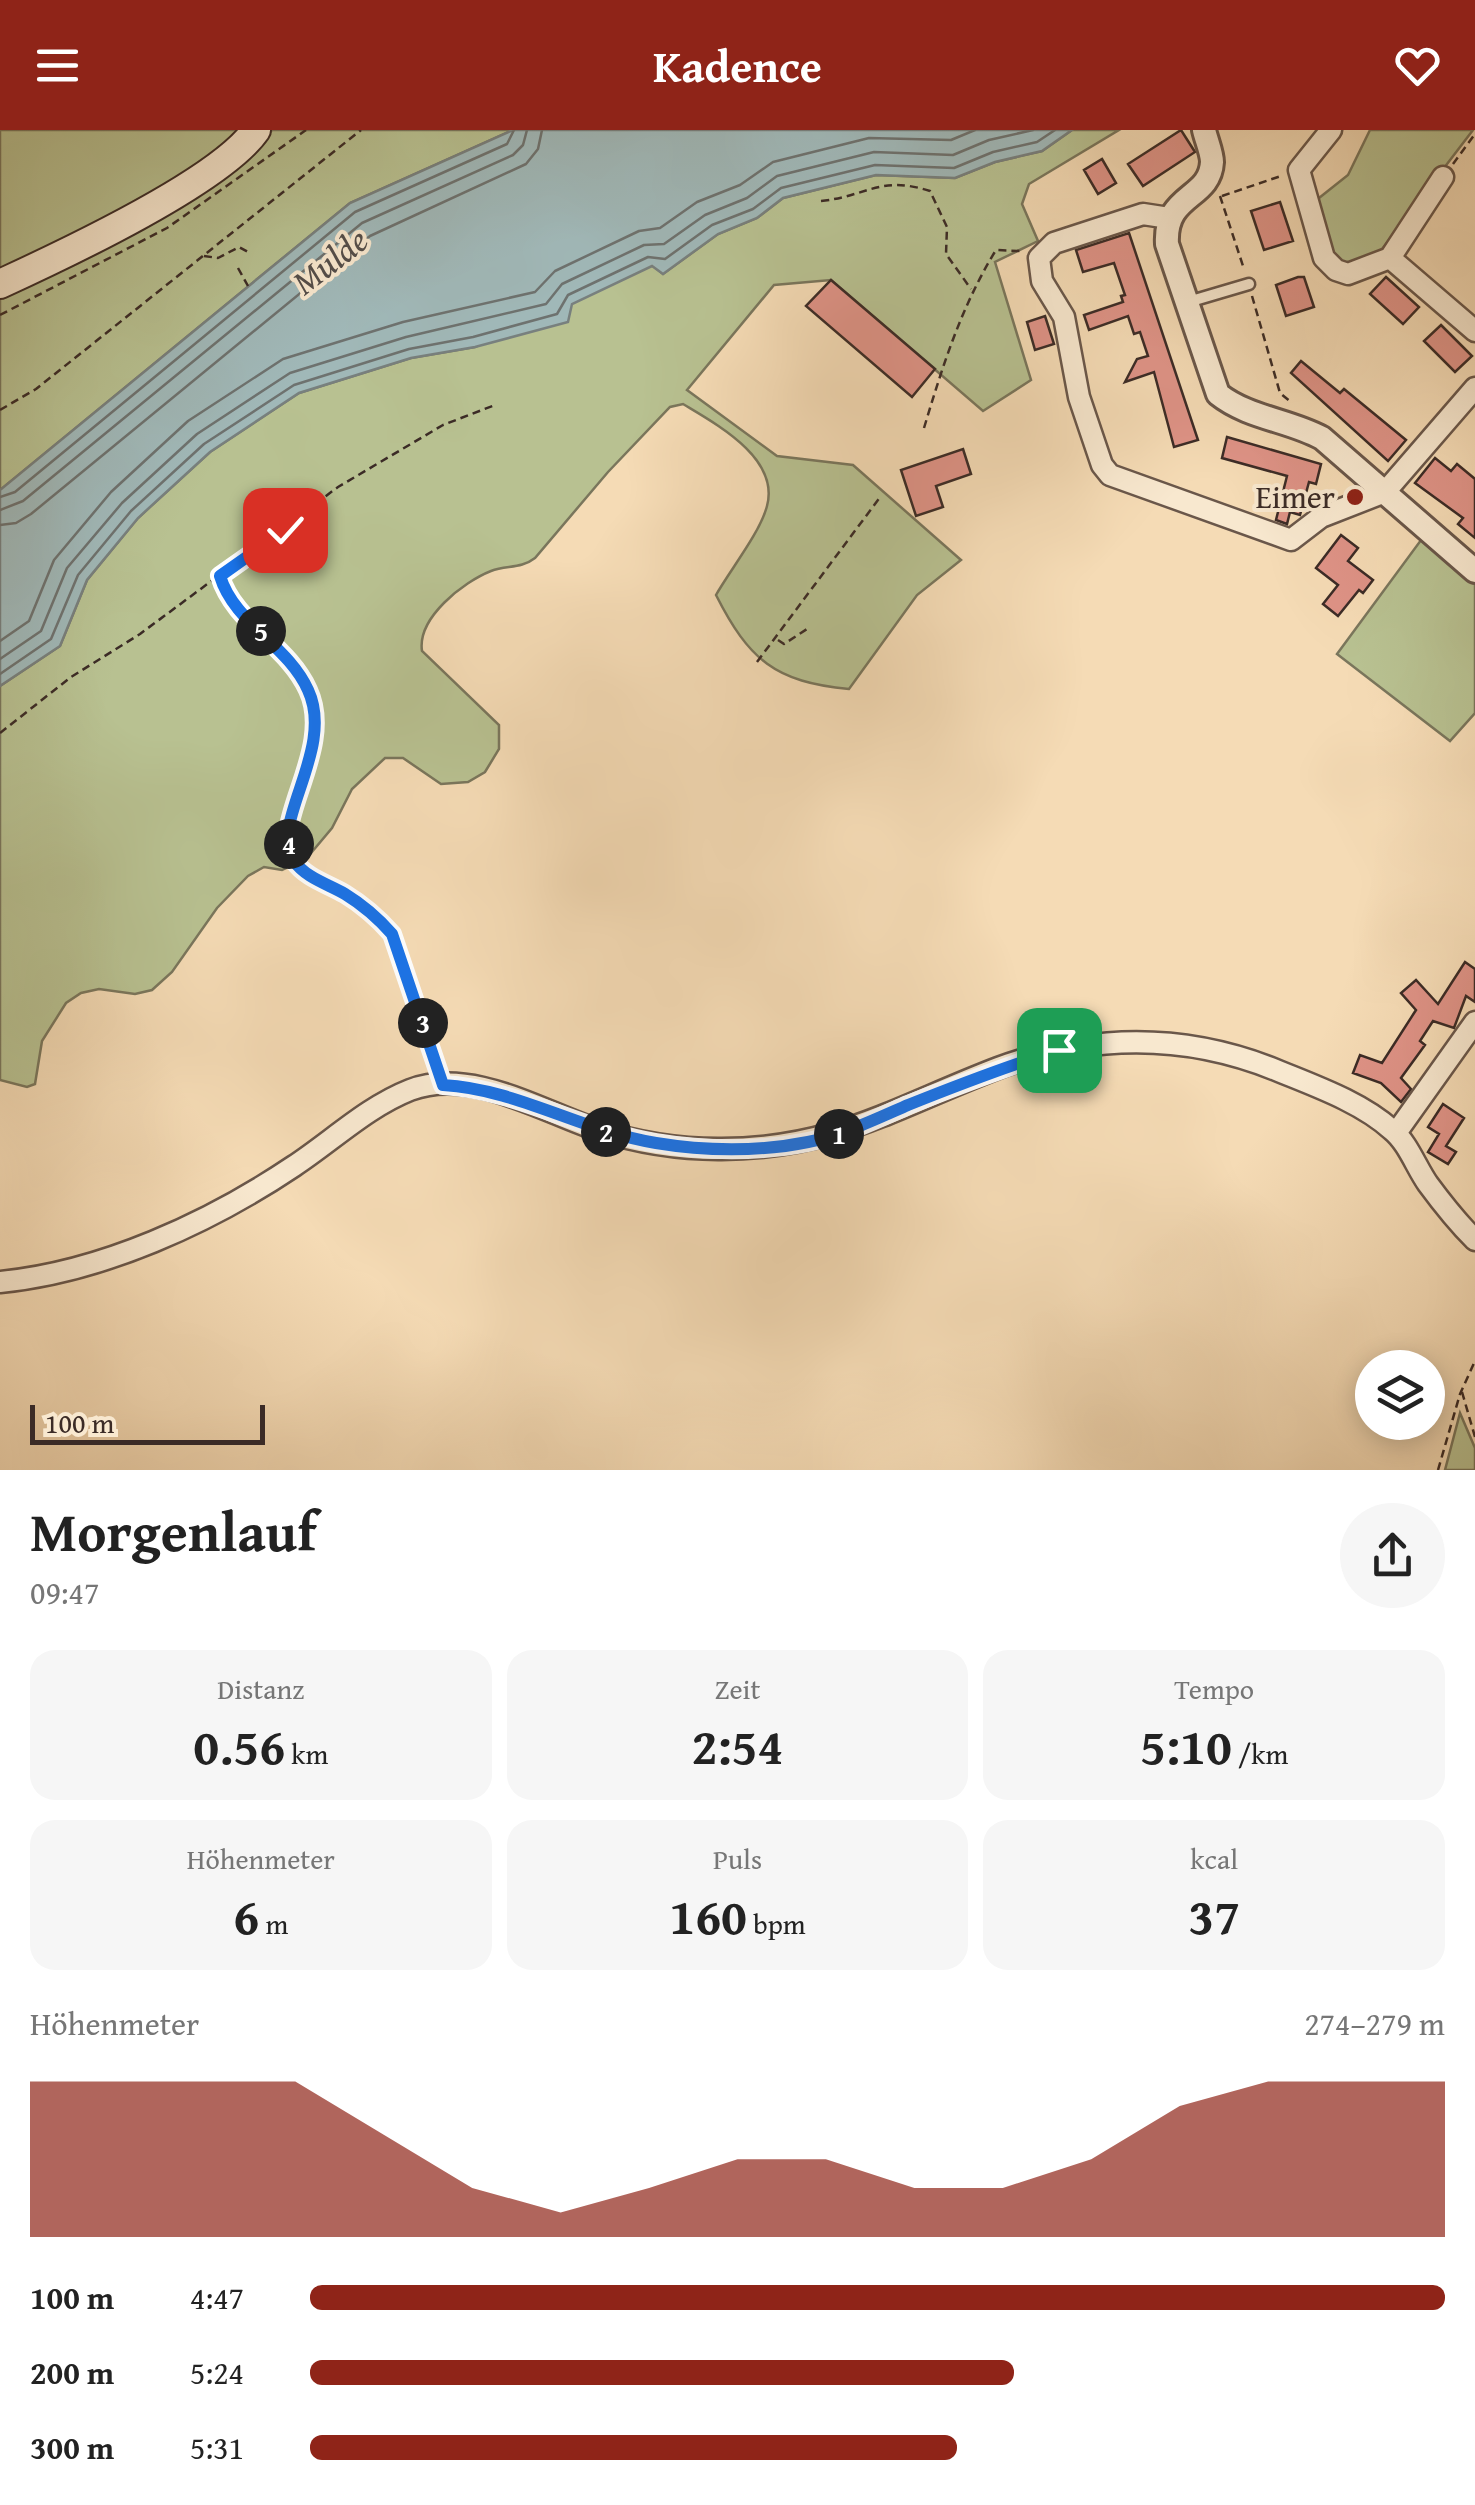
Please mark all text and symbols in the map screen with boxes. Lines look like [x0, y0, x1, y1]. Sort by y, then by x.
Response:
text: Kadence [653, 33, 822, 98]
icon: menu [30, 38, 85, 93]
icon: heart [1390, 38, 1445, 93]
water label: Mulde [281, 215, 378, 307]
place label: Eimer [1255, 473, 1335, 520]
marker: Eimer [1344, 486, 1366, 508]
pin [243, 488, 328, 573]
icon: check [258, 503, 313, 558]
pin: 5 [236, 606, 286, 656]
text: 5 [254, 610, 268, 651]
pin: 4 [264, 819, 314, 869]
text: 4 [282, 823, 296, 864]
pin: 3 [398, 998, 448, 1048]
text: 3 [416, 1002, 430, 1043]
pin [1017, 1008, 1102, 1093]
icon: arrive [1032, 1023, 1087, 1078]
pin: 2 [581, 1107, 631, 1157]
pin: 1 [814, 1109, 864, 1159]
text: 2 [599, 1111, 613, 1152]
text: 1 [832, 1113, 846, 1154]
map controls [1355, 1350, 1445, 1440]
button: layers [1355, 1350, 1445, 1440]
scale bar [30, 1400, 265, 1444]
text: 100 m [45, 1402, 114, 1443]
text: Morgenlauf [30, 1491, 316, 1571]
button: share [1340, 1503, 1445, 1608]
text: 09:47 [30, 1569, 99, 1616]
text: Distanz [217, 1668, 304, 1709]
text: Zeit [715, 1668, 760, 1709]
text: Tempo [1174, 1668, 1254, 1709]
text: 0.56 [193, 1709, 285, 1782]
text: 2:54 [692, 1709, 783, 1782]
text: 5:10 [1140, 1709, 1232, 1782]
text: km [285, 1733, 328, 1774]
text: /km [1232, 1733, 1288, 1774]
text: Höhenmeter [187, 1838, 335, 1879]
text: Puls [713, 1838, 762, 1879]
text: kcal [1190, 1838, 1238, 1879]
text: 6 [233, 1879, 259, 1952]
text: 160 [669, 1879, 747, 1952]
text: 37 [1188, 1879, 1240, 1952]
text: m [259, 1903, 288, 1944]
text: bpm [747, 1903, 806, 1944]
text: Höhenmeter [30, 2000, 199, 2047]
text: 274–279 m [1304, 2000, 1445, 2047]
text: 100 m [30, 2274, 114, 2321]
text: 4:47 [190, 2274, 244, 2321]
text: 200 m [30, 2349, 114, 2396]
text: 5:24 [190, 2349, 244, 2396]
text: 300 m [30, 2424, 114, 2471]
text: 5:31 [190, 2424, 244, 2471]

